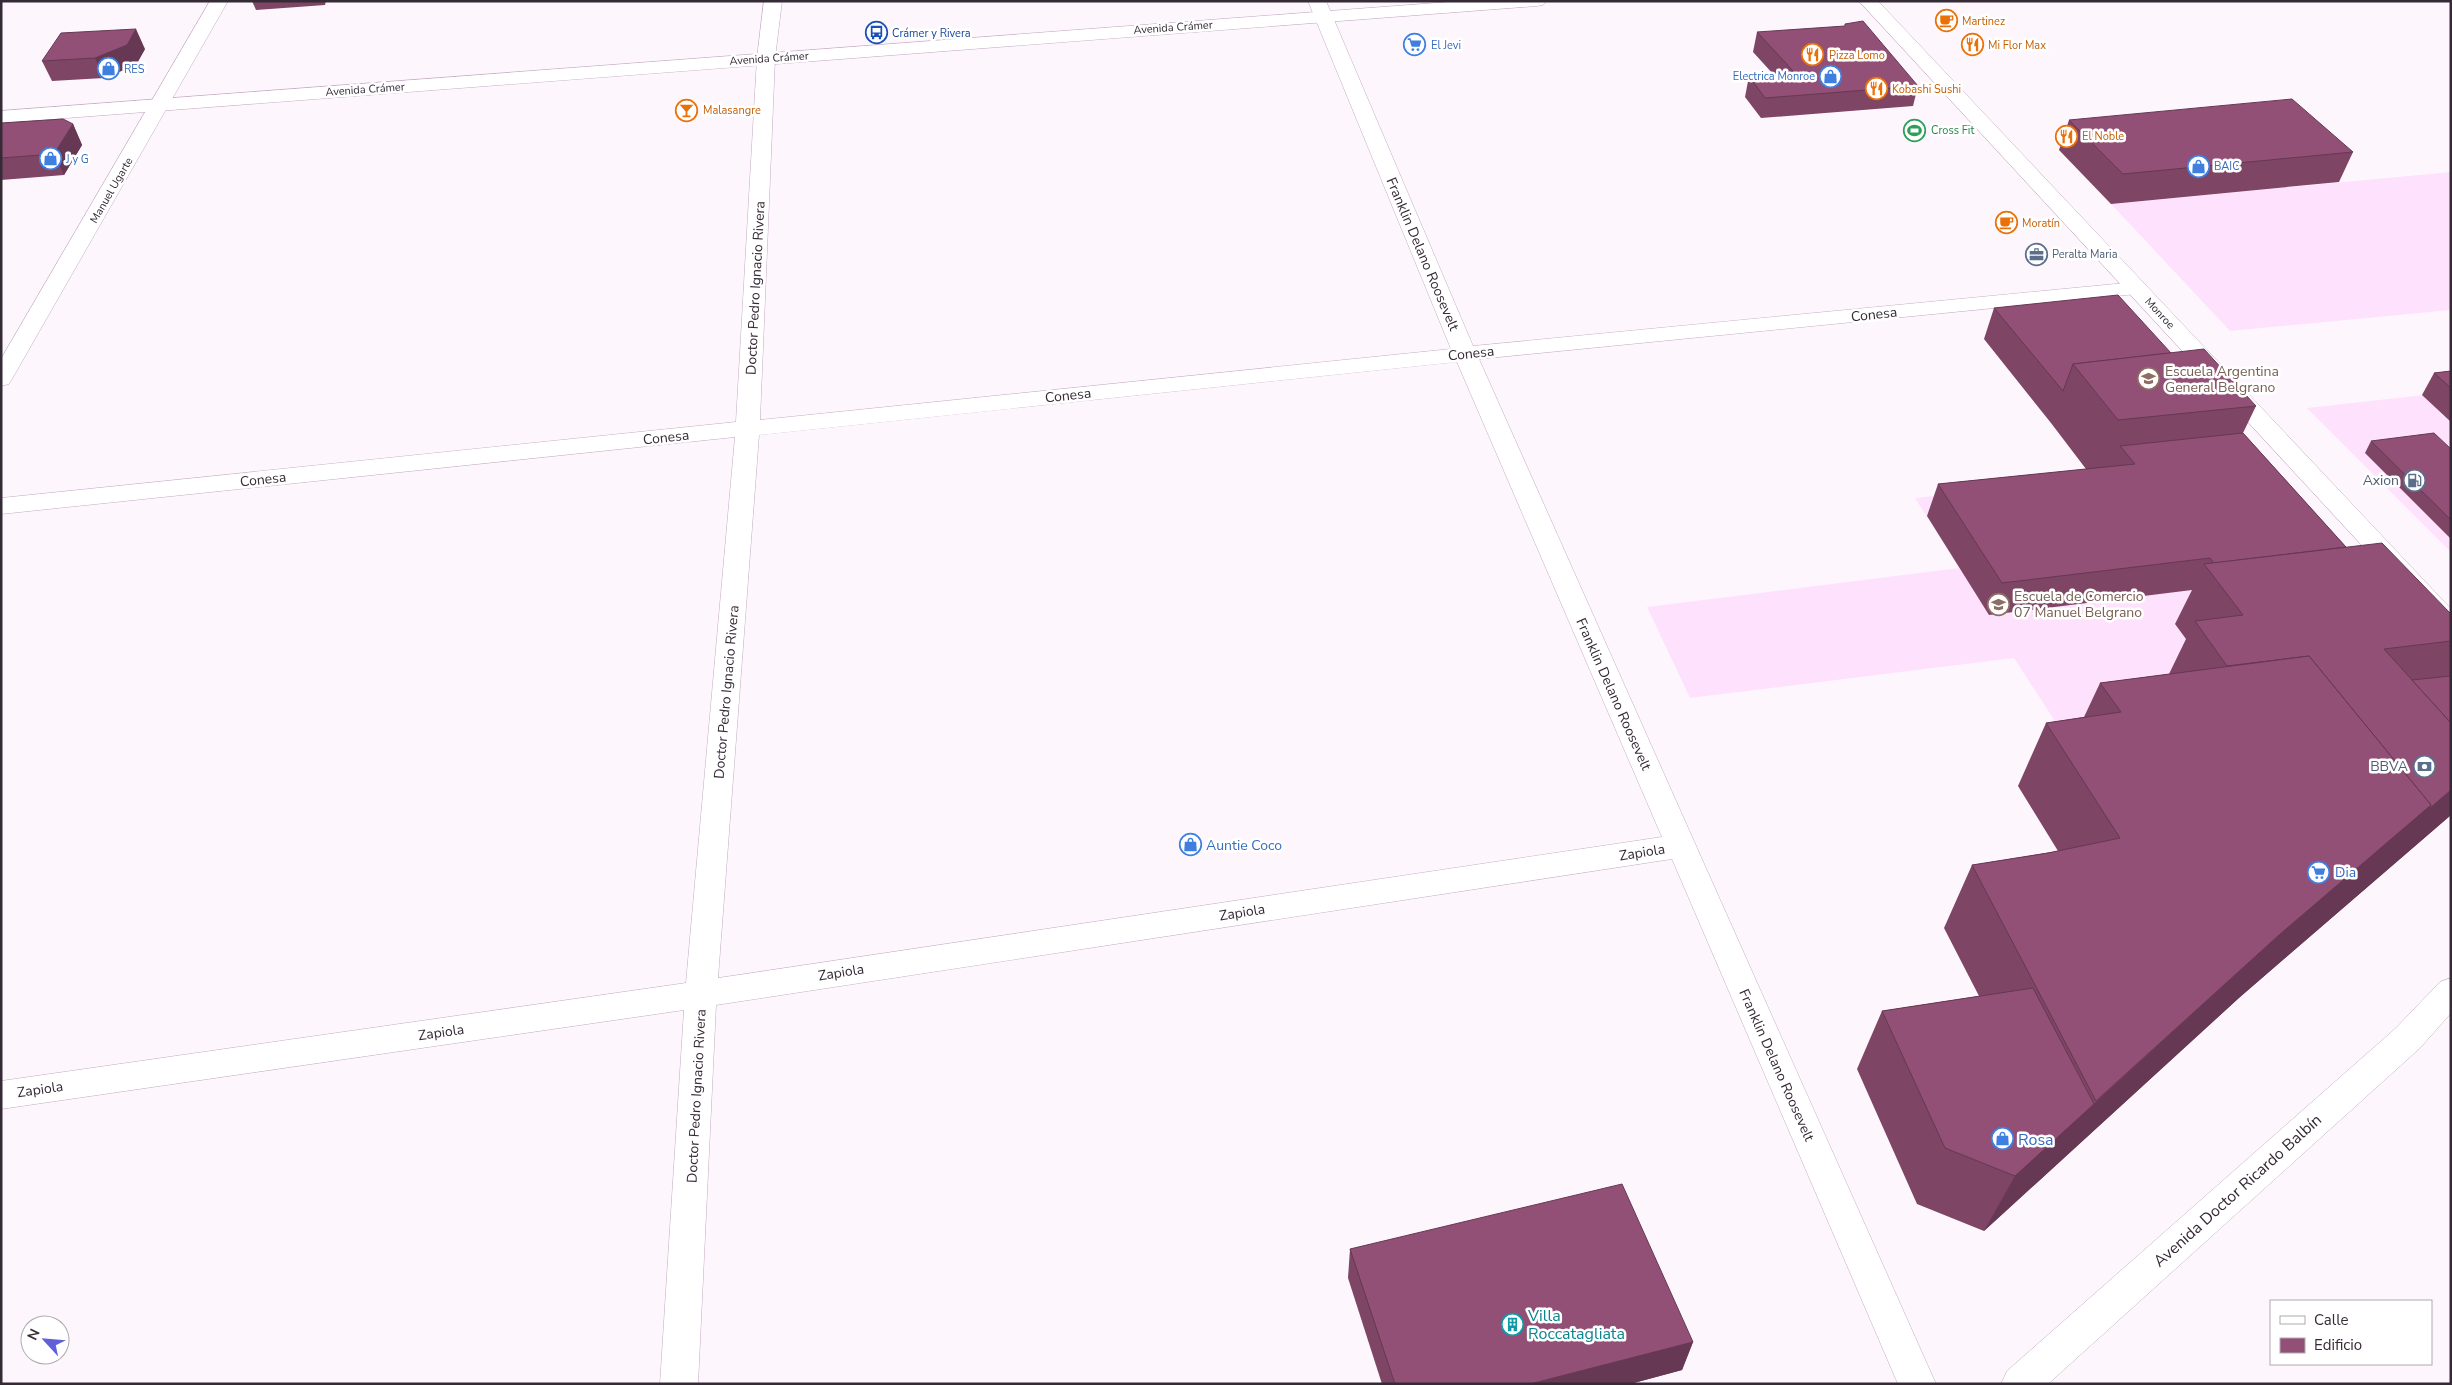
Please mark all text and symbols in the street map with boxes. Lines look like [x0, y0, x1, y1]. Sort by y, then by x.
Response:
cafe icon: Martinez [1934, 9, 1958, 33]
place label: Martinez [1962, 14, 2005, 29]
street label: Avenida Crámer [1133, 17, 1213, 38]
bus stop icon: Crámer y Rivera [864, 21, 888, 45]
place label: Crámer y Rivera [892, 26, 971, 41]
supermarket icon: El Jevi [1403, 33, 1427, 57]
restaurant icon: Mi Flor Max [1960, 33, 1984, 57]
place label: El Jevi [1431, 38, 1461, 53]
place label: Mi Flor Max [1988, 38, 2046, 53]
restaurant icon: Pizza Lomo [1801, 43, 1825, 67]
street label: Avenida Crámer [729, 48, 809, 69]
place label: Pizza Lomo [1829, 48, 1885, 63]
shop icon: RES [96, 57, 120, 81]
place label: RES [124, 62, 145, 77]
shop icon: Electrica Monroe [1819, 64, 1843, 88]
place label: Electrica Monroe [1733, 69, 1815, 84]
restaurant icon: Kobashi Sushi [1864, 77, 1888, 101]
street label: Avenida Crámer [325, 79, 405, 100]
place label: Kobashi Sushi [1892, 82, 1961, 97]
bar icon: Malasangre [675, 98, 699, 122]
place label: Malasangre [703, 103, 761, 118]
sports icon: Cross Fit [1903, 118, 1927, 142]
place label: Cross Fit [1931, 123, 1974, 138]
restaurant icon: El Noble [2054, 124, 2078, 148]
place label: El Noble [2082, 129, 2124, 144]
shop icon: J y G [38, 147, 62, 171]
place label: J y G [65, 152, 89, 167]
street label: Manuel Ugarte [87, 154, 136, 226]
shop icon: BAIC [2186, 154, 2210, 178]
place label: BAIC [2214, 159, 2240, 174]
street label: Franklin Delano Roosevelt [1382, 175, 1464, 334]
street label: Doctor Pedro Ignacio Rivera [741, 201, 770, 375]
cafe icon: Moratín [1994, 211, 2018, 235]
place label: Moratín [2022, 216, 2060, 231]
office icon: Peralta Maria [2024, 242, 2048, 266]
place label: Peralta Maria [2052, 247, 2118, 262]
street label: Monroe [2141, 294, 2178, 332]
street label: Conesa [1850, 303, 1898, 326]
street label: Conesa [1447, 342, 1495, 365]
place label: Escuela Argentina General Belgrano [2165, 362, 2279, 397]
school or university icon: Escuela Argentina General Belgrano [2137, 367, 2161, 391]
street label: Conesa [1044, 384, 1092, 407]
street label: Conesa [642, 426, 690, 449]
street label: Conesa [239, 468, 287, 491]
fuel station icon: Axion [2403, 468, 2427, 492]
place label: Axion [2363, 471, 2399, 490]
place label: Escuela de Comercio 07 Manuel Belgrano [2014, 587, 2144, 622]
school or university icon: Escuela de Comercio 07 Manuel Belgrano [1986, 592, 2010, 616]
street label: Doctor Pedro Ignacio Rivera [709, 604, 744, 780]
street label: Franklin Delano Roosevelt [1571, 615, 1656, 773]
bank icon: BBVA [2412, 754, 2436, 778]
place label: BBVA [2370, 757, 2408, 776]
shop icon: Auntie Coco [1178, 833, 1202, 857]
place label: Auntie Coco [1206, 836, 1282, 855]
street label: Zapiola [1618, 839, 1666, 865]
supermarket icon: Dia [2307, 860, 2331, 884]
place label: Dia [2335, 863, 2356, 882]
street label: Zapiola [1218, 899, 1266, 925]
street label: Zapiola [817, 959, 865, 985]
street label: Franklin Delano Roosevelt [1734, 986, 1819, 1144]
street label: Doctor Pedro Ignacio Rivera [682, 1009, 711, 1183]
street label: Zapiola [417, 1020, 465, 1045]
street label: Zapiola [16, 1077, 64, 1102]
street label: Avenida Doctor Ricardo Balbín [2149, 1109, 2327, 1272]
shop icon: Rosa [1990, 1127, 2014, 1151]
place label: Rosa [2018, 1129, 2054, 1151]
legend [2270, 1300, 2432, 1365]
place label: Villa Roccatagliata [1527, 1305, 1625, 1345]
text: Calle [2314, 1310, 2349, 1330]
building icon: Villa Roccatagliata [1500, 1312, 1524, 1336]
north arrow [20, 1315, 70, 1365]
text: N [23, 1326, 45, 1343]
text: Edificio [2314, 1335, 2362, 1355]

